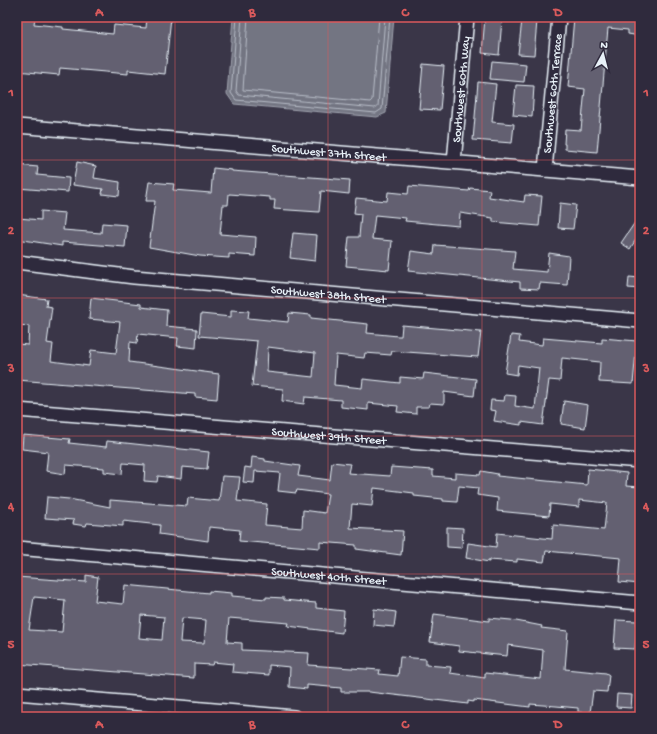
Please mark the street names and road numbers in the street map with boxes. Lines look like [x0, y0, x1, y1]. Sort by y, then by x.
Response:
street label: Southwest 60th Terrace [542, 32, 567, 154]
street label: Southwest 60th Way [451, 36, 474, 143]
street label: Southwest 37th Street [271, 142, 388, 166]
street label: Southwest 38th Street [270, 284, 387, 308]
street label: Southwest 39th Street [271, 426, 388, 449]
street label: Southwest 40th Street [271, 565, 388, 590]

